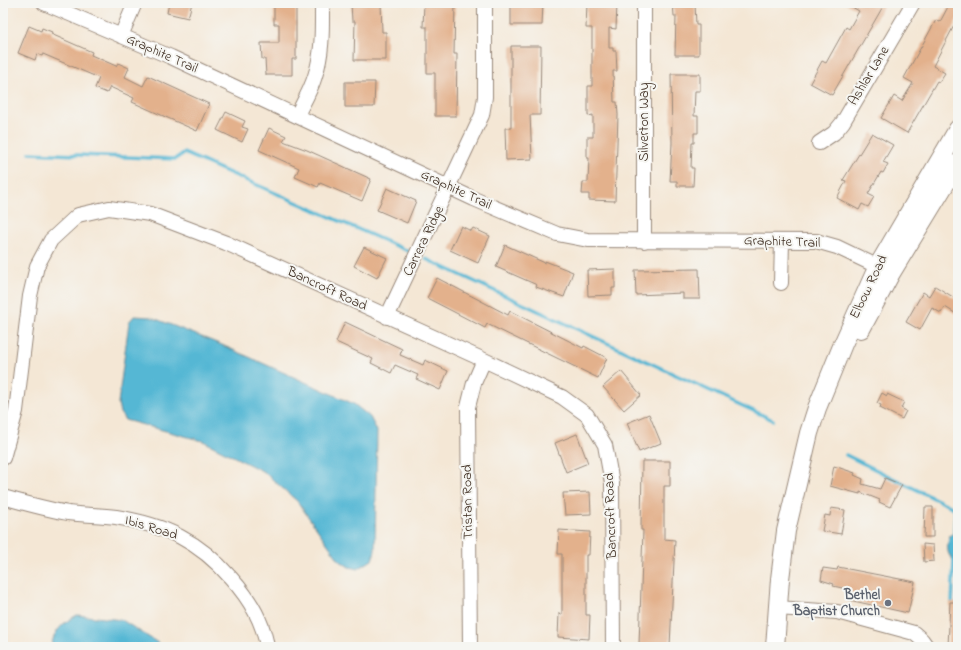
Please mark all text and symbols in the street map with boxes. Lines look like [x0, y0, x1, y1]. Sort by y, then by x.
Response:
street label: Graphite Trail [123, 29, 201, 79]
street label: Ashlar Lane [843, 42, 895, 110]
street label: Silverton Way [634, 82, 656, 161]
street label: Graphite Trail [417, 164, 495, 216]
street label: Carrera Ridge [398, 201, 451, 280]
street label: Graphite Trail [743, 230, 821, 254]
street label: Elbow Road [845, 251, 894, 322]
street label: Bancroft Road [283, 261, 371, 317]
street label: Tristan Road [457, 464, 479, 540]
street label: Bancroft Road [599, 472, 623, 560]
street label: Ibis Road [122, 510, 180, 546]
place label: Bethel Baptist Church [792, 585, 881, 622]
marker: Bethel Baptist Church [883, 598, 893, 608]

